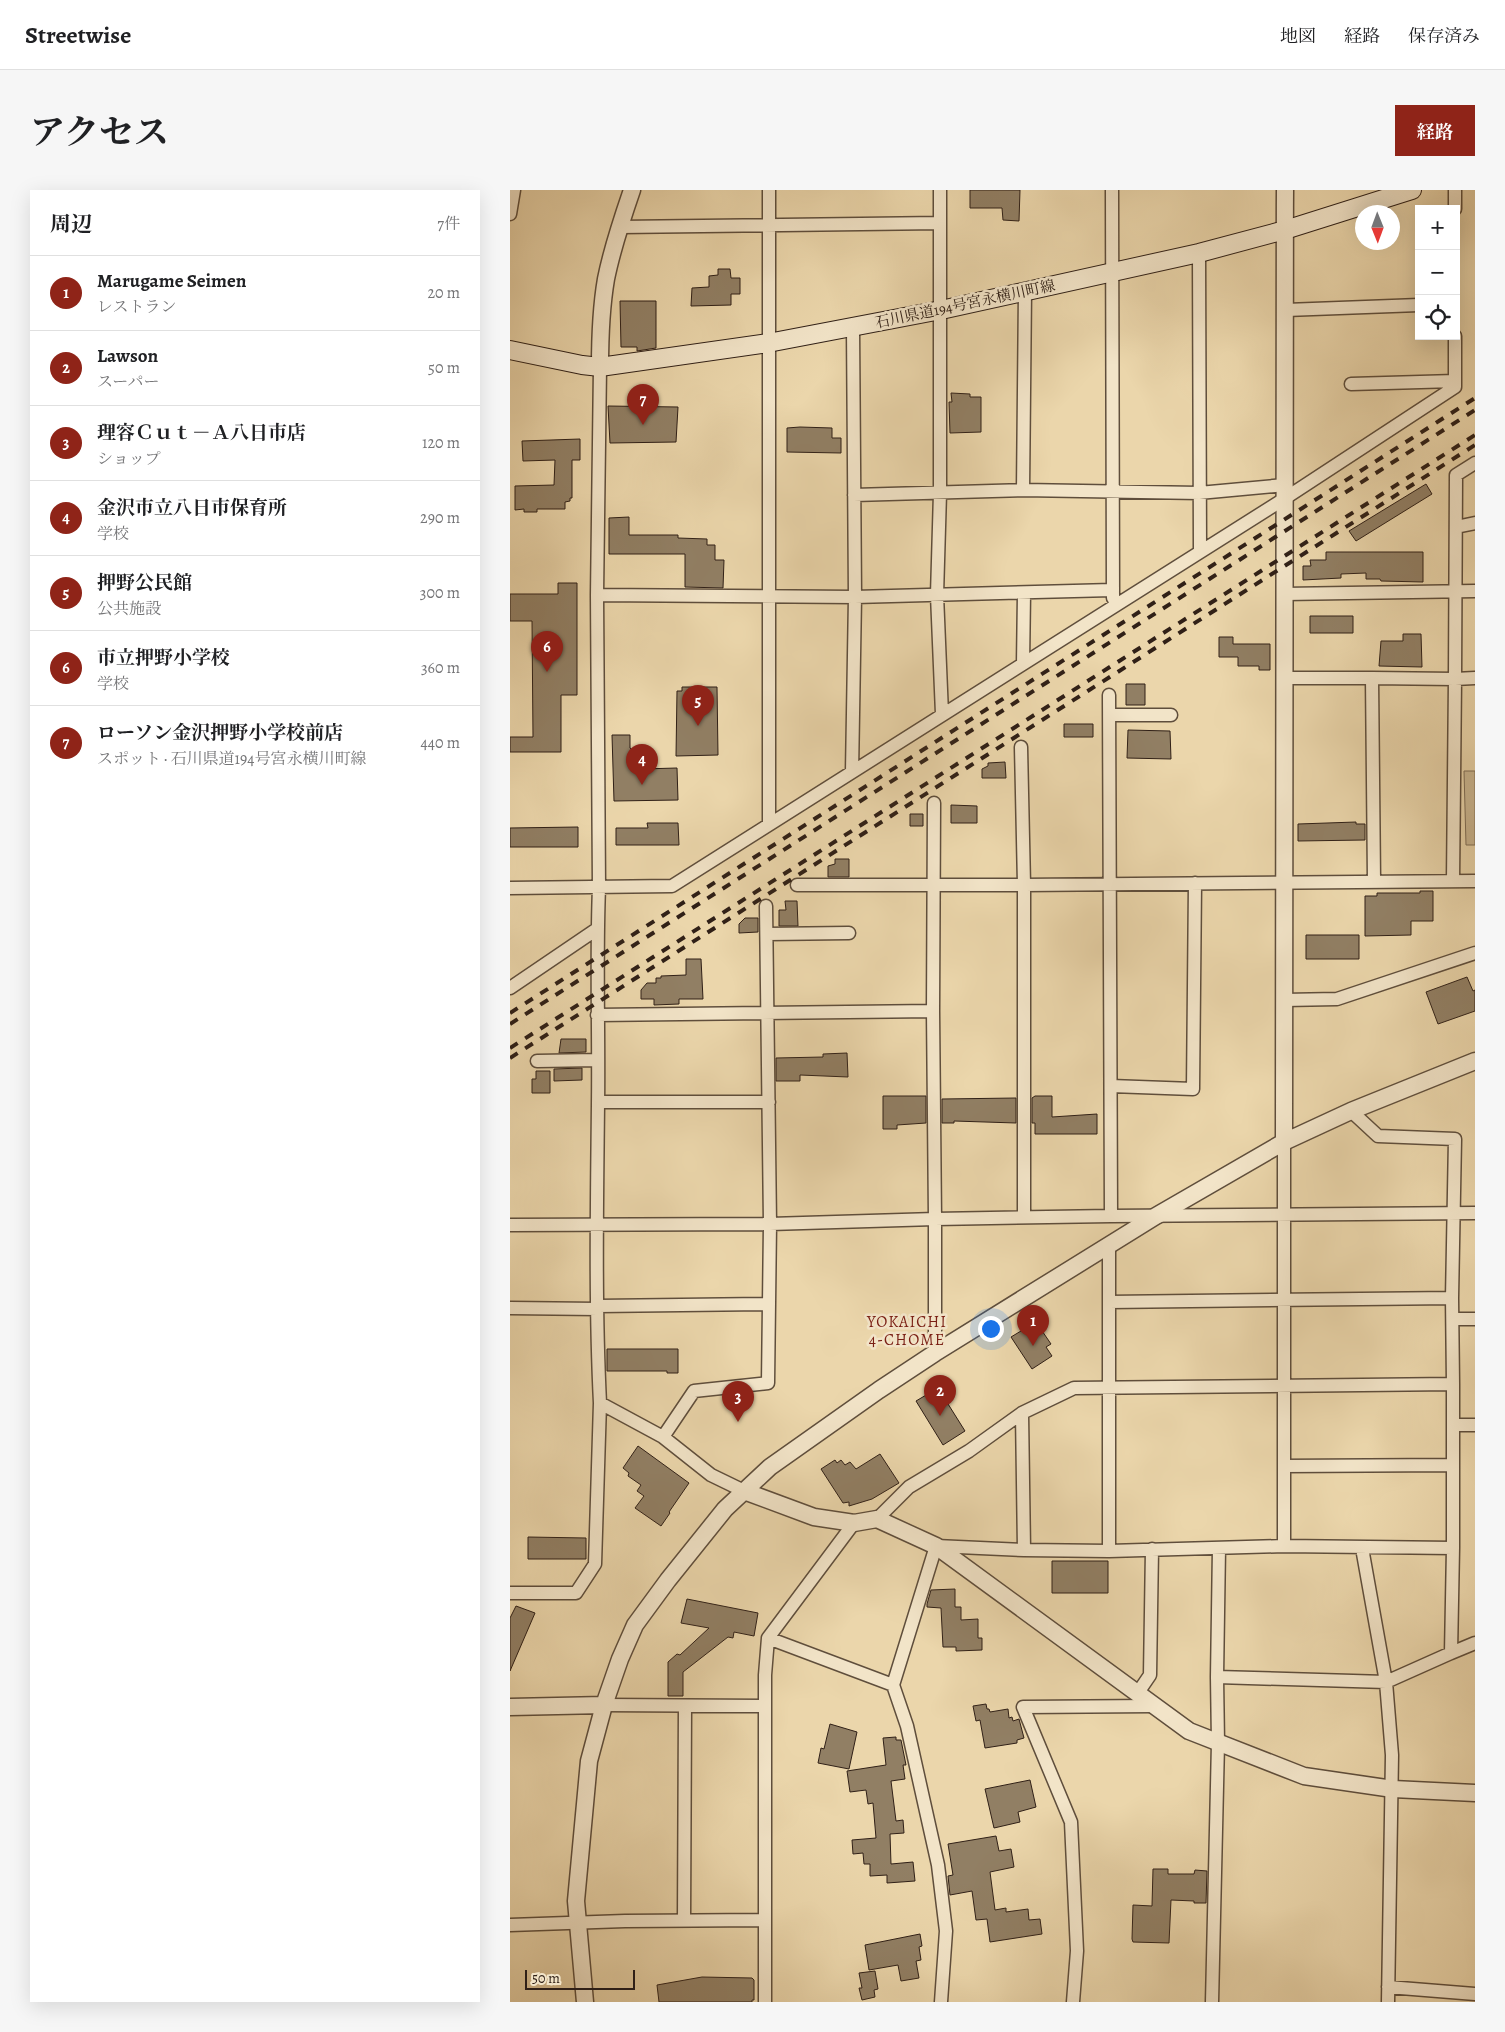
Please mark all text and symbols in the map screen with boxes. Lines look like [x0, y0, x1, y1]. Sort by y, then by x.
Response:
text: Streetwise [25, 19, 131, 51]
text: 地図 [1280, 24, 1316, 48]
text: 経路 [1344, 24, 1380, 48]
text: 保存済み [1408, 24, 1480, 48]
button: 経路 [1395, 105, 1475, 156]
text: アクセス [30, 108, 169, 156]
north arrow [1355, 205, 1400, 250]
map controls [1415, 205, 1460, 340]
button: + [1415, 205, 1460, 250]
text: 周辺 [50, 210, 92, 238]
text: 7件 [437, 213, 460, 235]
button: − [1415, 250, 1460, 295]
text: Marugame Seimen [97, 268, 246, 294]
street label: 石川県道194号宮永横川町線 [873, 275, 1057, 333]
text: 1 [63, 282, 69, 304]
text: 20 m [427, 282, 460, 304]
button: locate [1415, 295, 1460, 340]
text: レストラン [97, 296, 177, 318]
text: Lawson [97, 343, 158, 369]
text: 2 [62, 357, 70, 379]
text: 50 m [428, 357, 460, 379]
text: スーパー [97, 371, 159, 393]
pin: 7 [627, 384, 659, 425]
text: 理容Ｃｕｔ－Ａ八日市店 [97, 420, 306, 446]
text: 3 [63, 432, 69, 454]
text: 120 m [422, 432, 460, 454]
text: ショップ [97, 448, 161, 470]
text: 金沢市立八日市保育所 [97, 495, 287, 521]
text: 4 [62, 507, 70, 529]
text: 290 m [420, 507, 460, 529]
text: 学校 [97, 523, 129, 545]
text: 押野公民館 [97, 570, 192, 596]
text: 5 [63, 582, 69, 604]
text: 300 m [420, 582, 460, 604]
text: 公共施設 [97, 598, 161, 620]
pin: 6 [531, 631, 563, 672]
text: 市立押野小学校 [97, 645, 230, 671]
text: 6 [62, 657, 70, 679]
text: 360 m [421, 657, 460, 679]
text: 学校 [97, 673, 129, 695]
pin: 5 [682, 685, 714, 726]
text: ローソン金沢押野小学校前店 [97, 720, 343, 746]
text: 7 [63, 732, 69, 754]
text: 440 m [420, 732, 460, 754]
pin: 4 [626, 744, 658, 785]
text: スポット · 石川県道194号宮永横川町線 [97, 748, 367, 770]
pin: 1 [1017, 1305, 1049, 1346]
district label: YOKAICHI 4-CHOME [866, 1311, 947, 1351]
your location [978, 1316, 1004, 1342]
pin: 2 [924, 1375, 956, 1416]
pin: 3 [722, 1381, 754, 1422]
scale bar [525, 1967, 635, 1990]
text: 50 m [532, 1969, 560, 1988]

